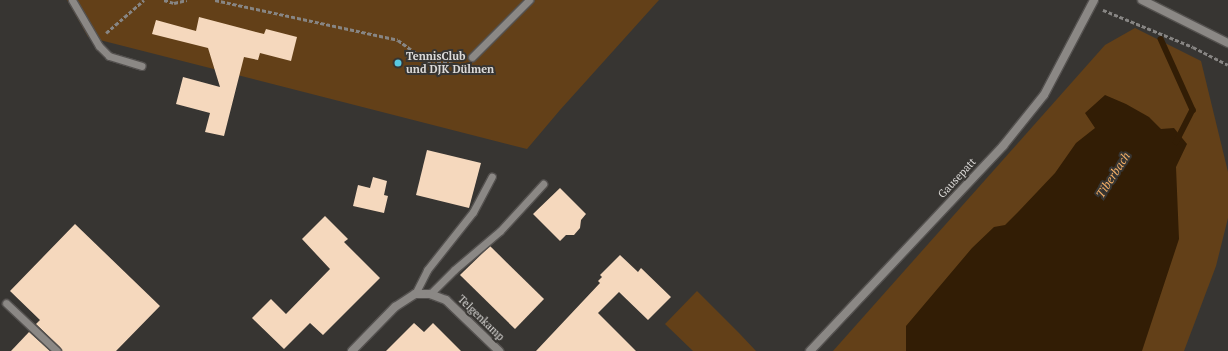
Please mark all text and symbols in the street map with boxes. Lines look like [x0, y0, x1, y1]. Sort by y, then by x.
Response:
place label: TennisClub und DJK Dülmen [406, 50, 494, 76]
marker: TennisClub und DJK Dülmen [393, 58, 403, 68]
water label: Tiberbach [1093, 149, 1133, 201]
street label: Gausepatt [935, 155, 979, 201]
street label: Telgenkamp [455, 292, 507, 344]

